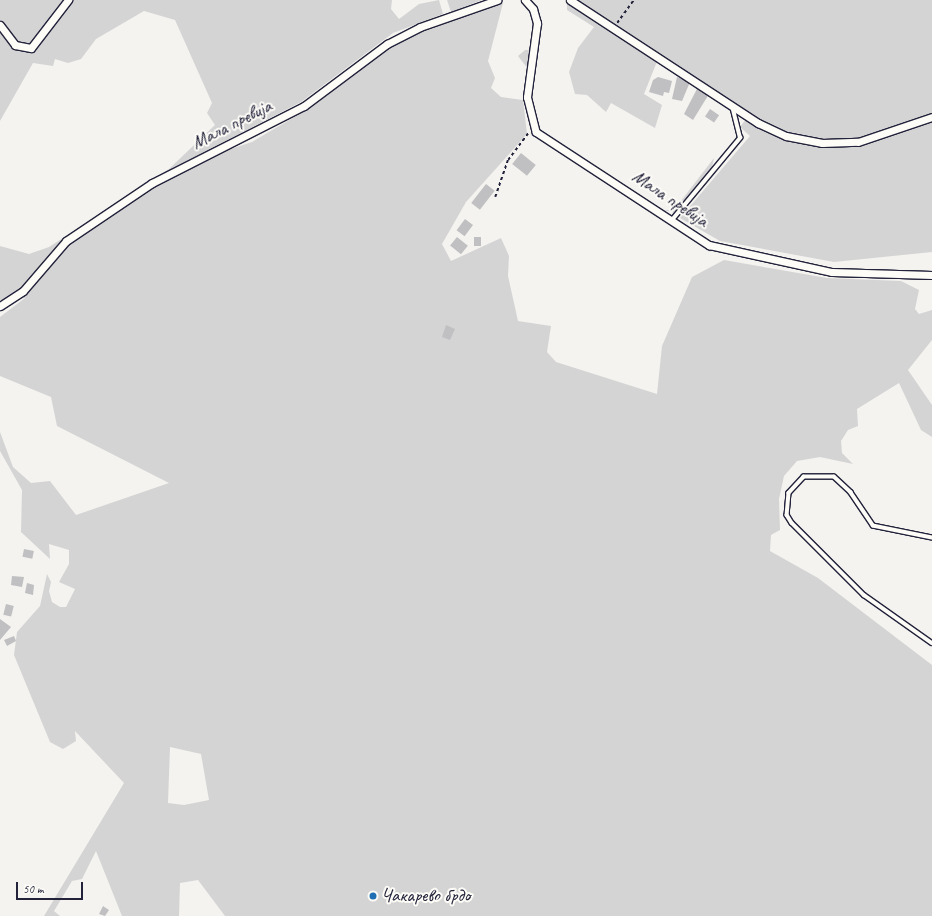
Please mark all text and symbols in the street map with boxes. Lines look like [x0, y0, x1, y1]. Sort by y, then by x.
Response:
street label: Мала превија [187, 95, 277, 155]
street label: Мала превија [627, 165, 713, 233]
scale bar [18, 874, 85, 900]
text: 50 m [23, 881, 43, 897]
place label: Чакарево брдо [381, 885, 470, 907]
marker: Чакарево брдо [368, 891, 378, 901]

